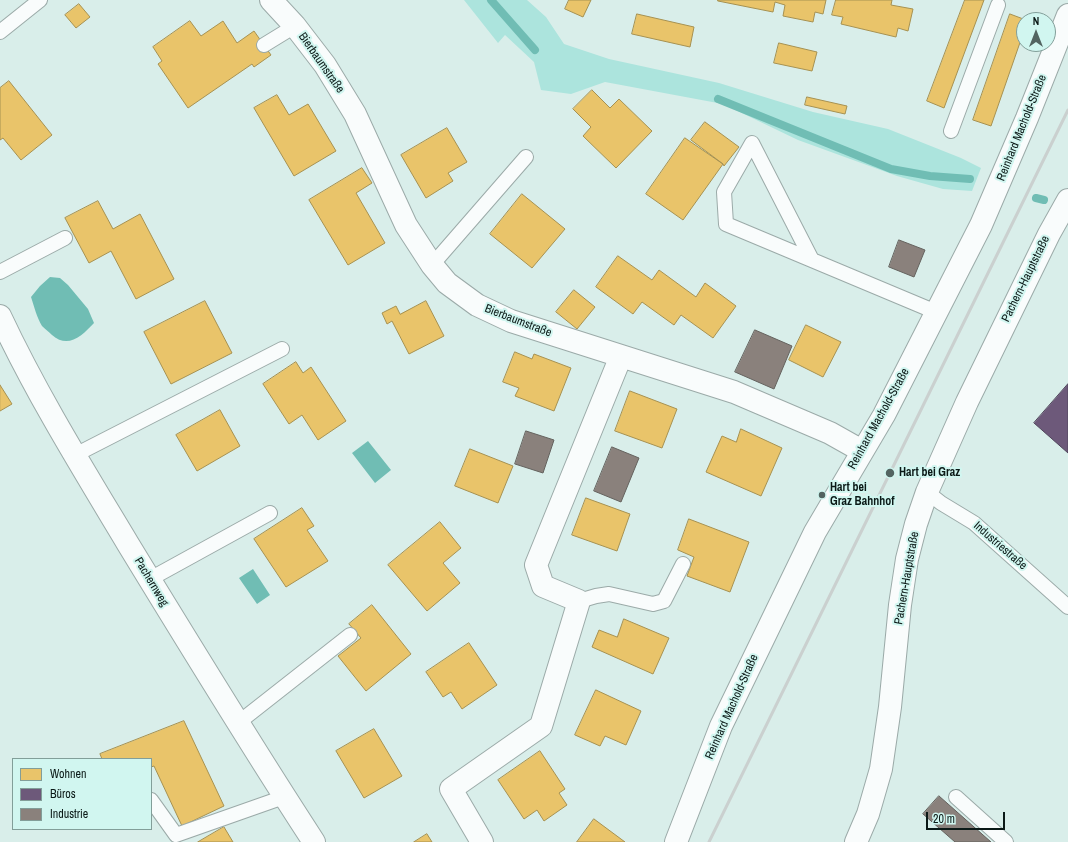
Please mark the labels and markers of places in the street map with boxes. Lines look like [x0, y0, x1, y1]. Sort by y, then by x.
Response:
place label: Hart bei Graz [899, 466, 960, 480]
marker: Hart bei Graz [884, 467, 896, 479]
place label: Hart bei Graz Bahnhof [830, 481, 895, 509]
marker: Hart bei Graz Bahnhof [817, 490, 827, 500]

